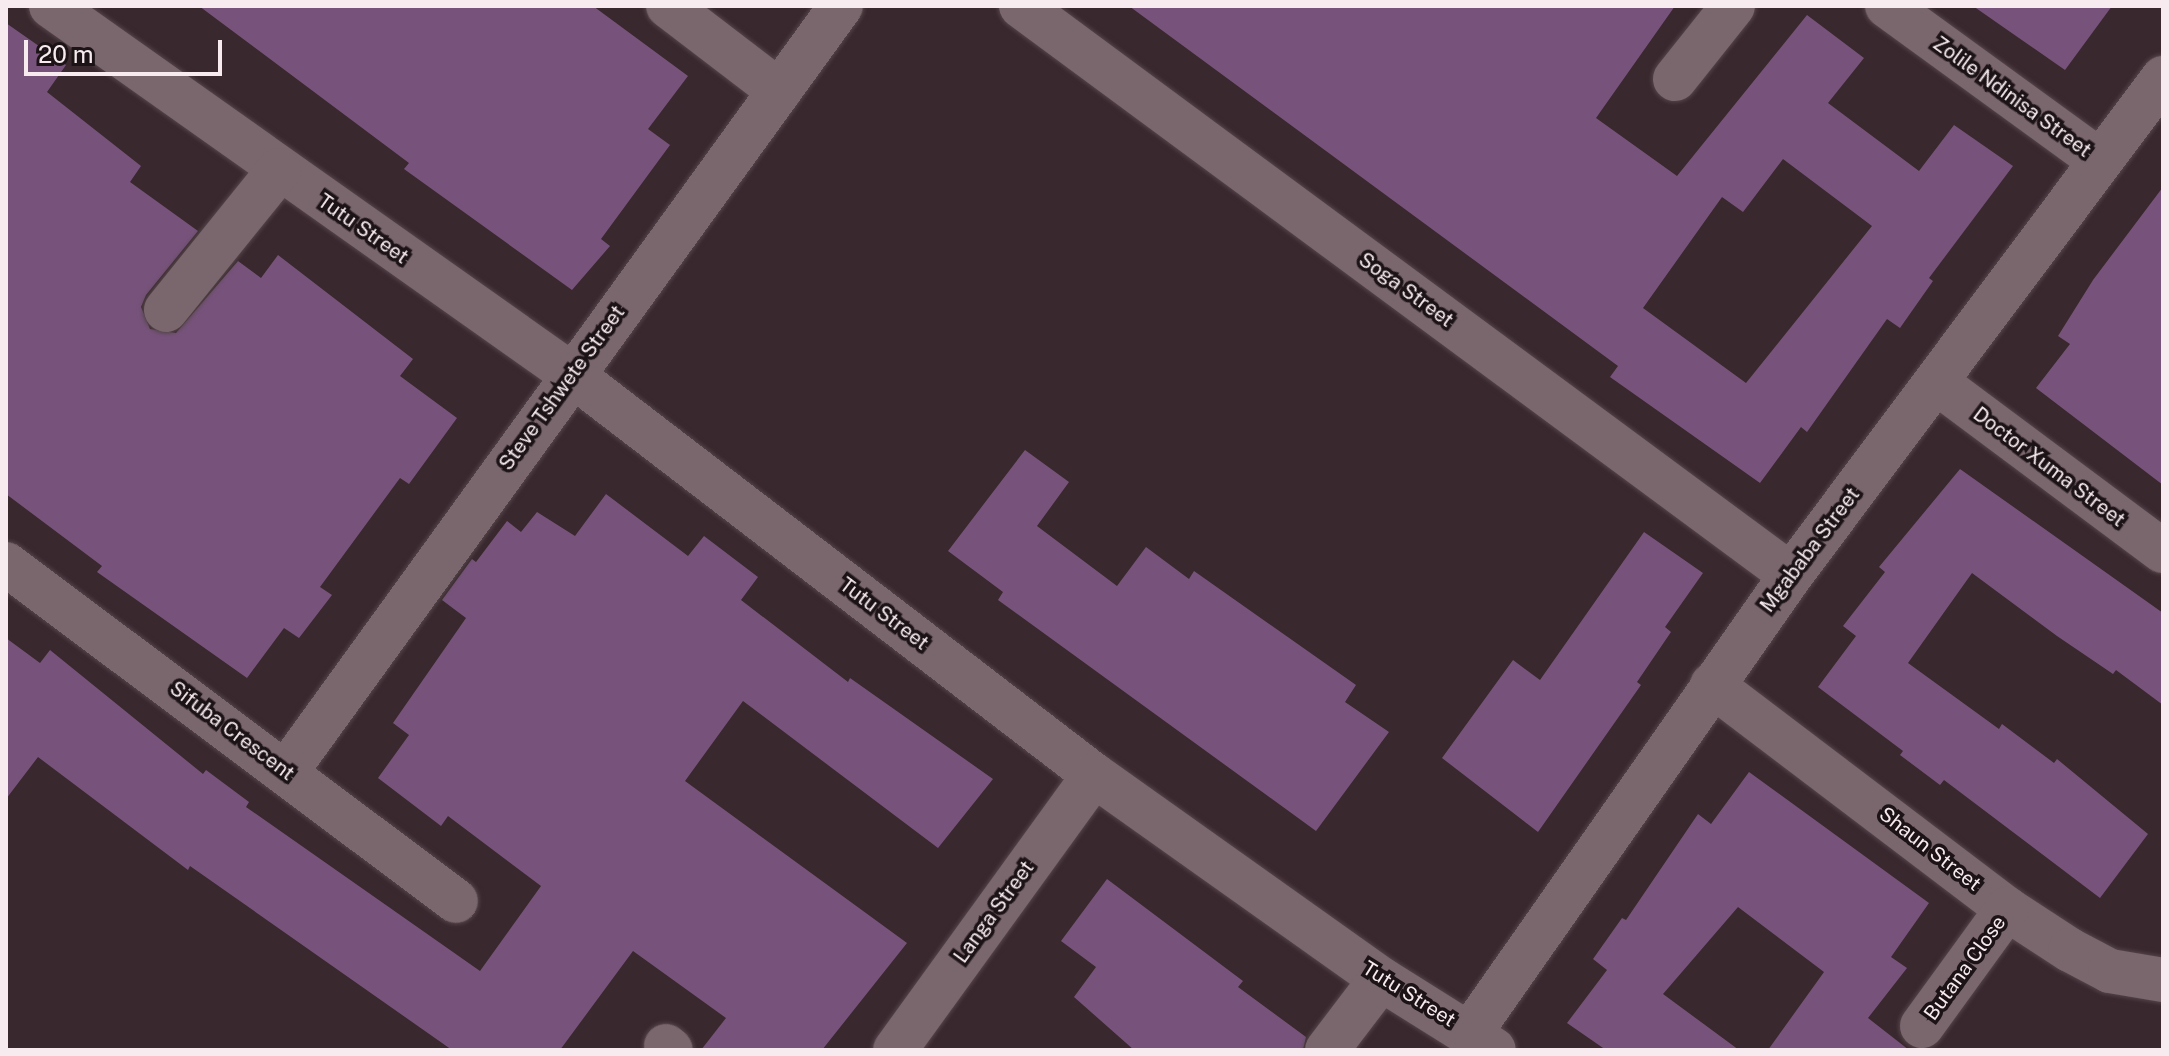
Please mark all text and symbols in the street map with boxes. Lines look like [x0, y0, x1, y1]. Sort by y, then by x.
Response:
scale bar [28, 24, 226, 74]
street label: Zolile Ndinisa Street [1928, 32, 2096, 162]
text: 20 m [38, 40, 94, 68]
street label: Tutu Street [313, 189, 413, 269]
street label: Soga Street [1354, 248, 1458, 332]
street label: Steve Tshwete Street [494, 301, 630, 475]
street label: Doctor Xuma Street [1968, 402, 2130, 532]
street label: Mgababa Street [1755, 483, 1865, 617]
street label: Tutu Street [835, 573, 933, 655]
street label: Sifuba Crescent [165, 676, 299, 786]
street label: Shaun Street [1874, 802, 1986, 896]
street label: Langa Street [949, 856, 1039, 968]
street label: Butana Close [1919, 911, 2011, 1025]
street label: Tutu Street [1358, 956, 1460, 1032]

